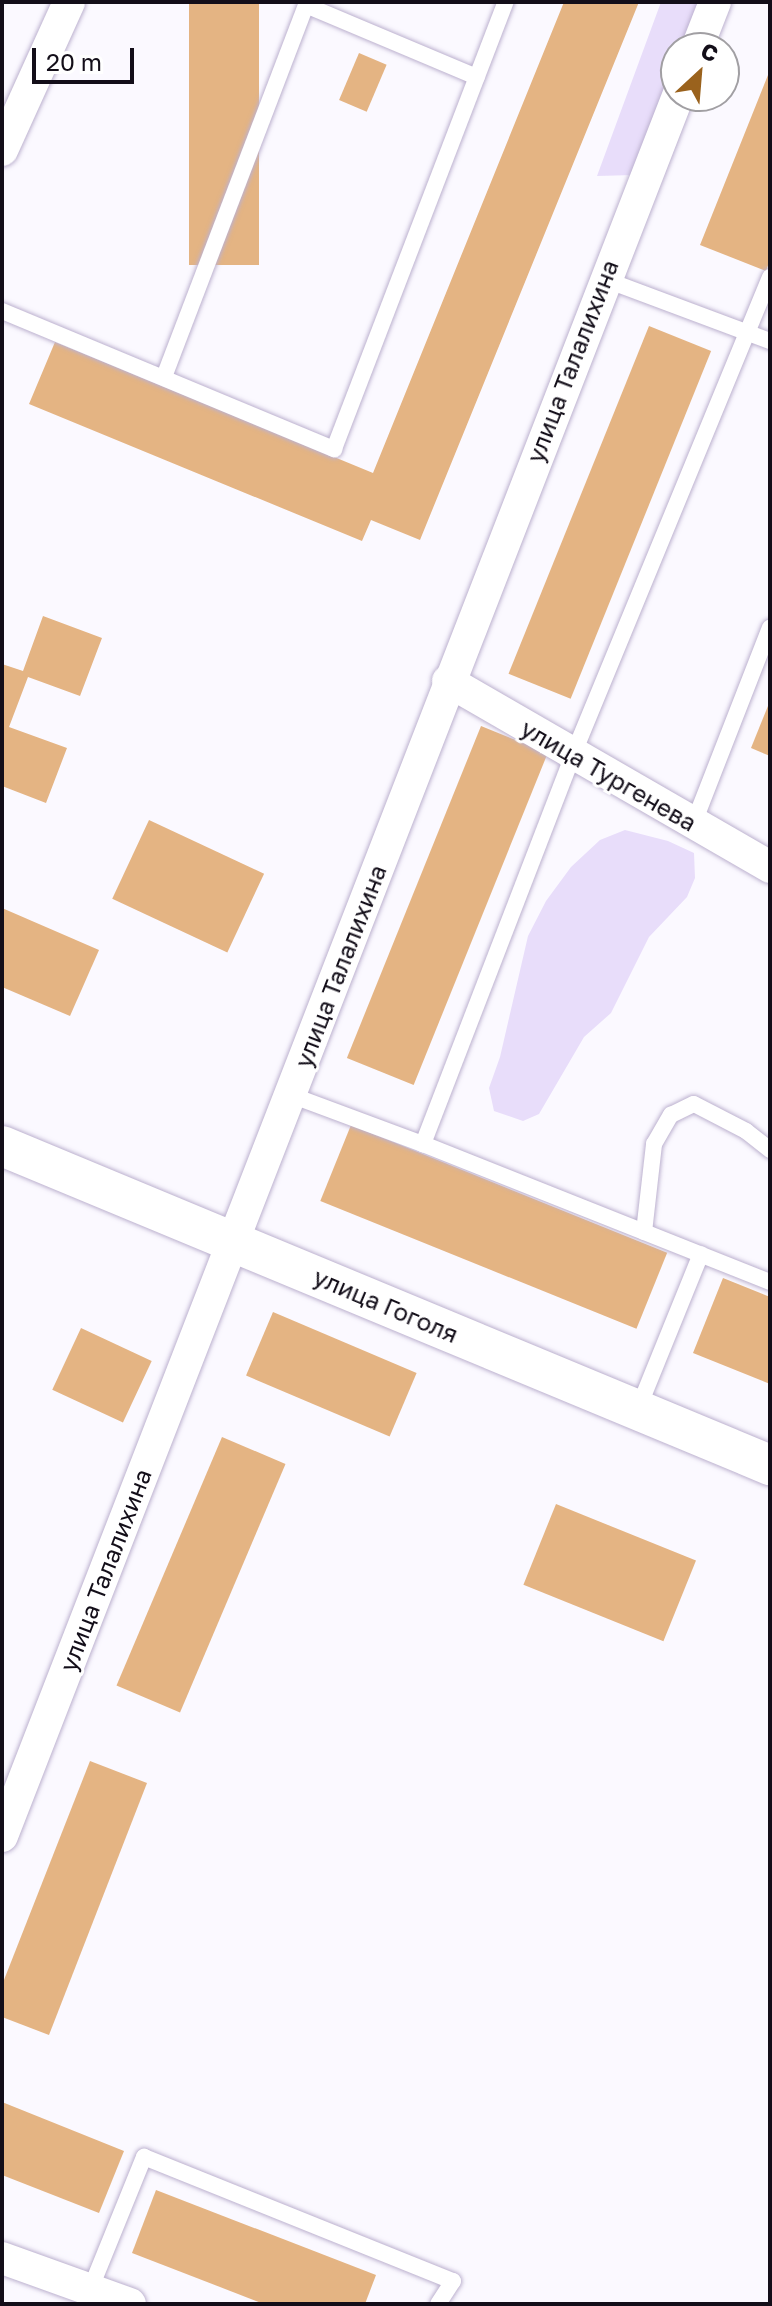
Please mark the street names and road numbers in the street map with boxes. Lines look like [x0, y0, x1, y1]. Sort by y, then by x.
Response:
street label: улица Талалихина [520, 256, 624, 466]
street label: улица Тургенева [516, 713, 702, 837]
street label: улица Талалихина [288, 861, 392, 1071]
street label: улица Гоголя [309, 1262, 463, 1348]
street label: улица Талалихина [53, 1465, 157, 1675]

